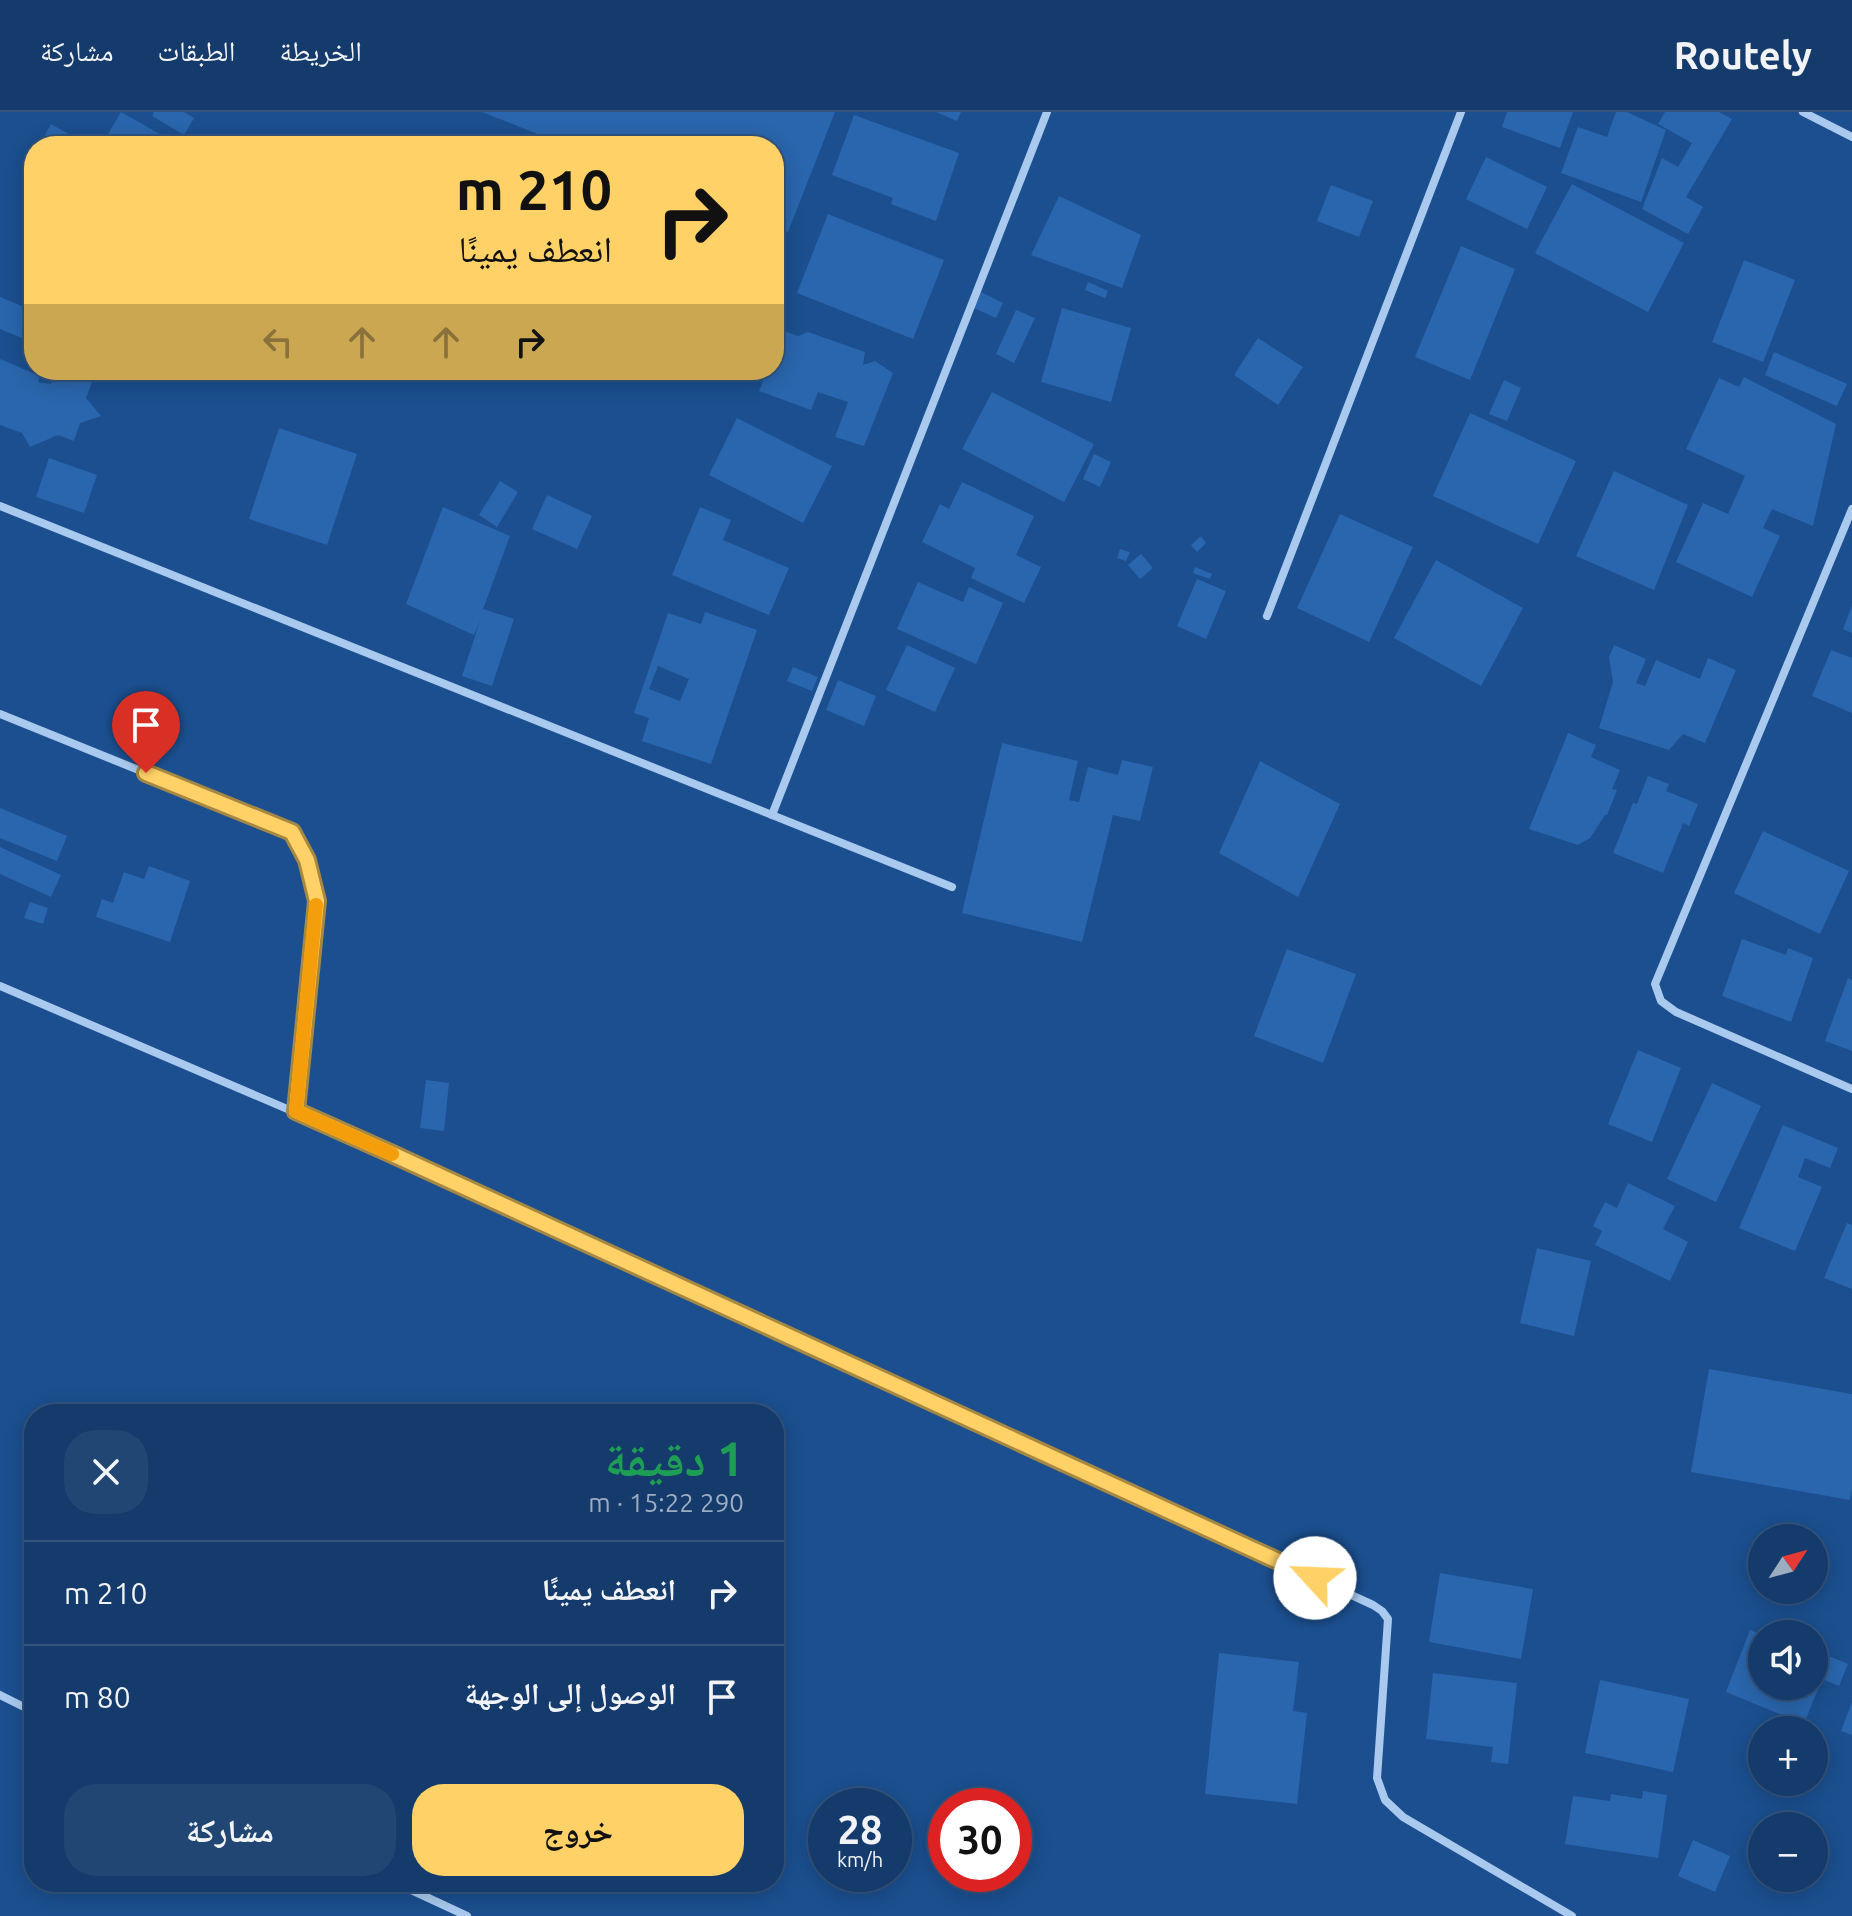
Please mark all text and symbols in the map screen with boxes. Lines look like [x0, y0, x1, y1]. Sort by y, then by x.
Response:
text: Routely [1674, 34, 1812, 76]
text: مشاركة [40, 35, 114, 66]
text: الطبقات [158, 35, 235, 66]
text: الخريطة [279, 35, 362, 66]
text: 210 m [456, 158, 612, 221]
icon: right [640, 168, 744, 272]
text: انعطف يمينًا [459, 228, 612, 269]
icon: left [256, 320, 300, 364]
icon: ahead [340, 320, 384, 364]
icon: ahead [424, 320, 468, 364]
icon: right [508, 320, 552, 364]
pin [112, 691, 180, 773]
icon: arrive [124, 703, 168, 747]
button: close [64, 1430, 148, 1514]
text: 1 دقيقة [605, 1431, 744, 1485]
text: 290 m · 15:22 [588, 1488, 744, 1517]
north arrow [1748, 1524, 1828, 1604]
map controls [1748, 1524, 1828, 1892]
position arrow [1273, 1536, 1357, 1620]
icon: right [700, 1571, 744, 1615]
text: انعطف يمينًا [542, 1572, 676, 1606]
text: 210 m [64, 1576, 148, 1610]
button: sound [1748, 1620, 1828, 1700]
icon: arrive [700, 1675, 744, 1719]
text: الوصول إلى الوجهة [465, 1676, 676, 1710]
text: 80 m [64, 1680, 131, 1714]
button: + [1748, 1716, 1828, 1796]
button: مشاركة [64, 1784, 396, 1876]
button: خروج [412, 1784, 744, 1876]
speed limit sign: 30 [928, 1788, 1032, 1892]
text: 28 [837, 1807, 883, 1852]
button: − [1748, 1812, 1828, 1892]
text: km/h [837, 1848, 883, 1871]

